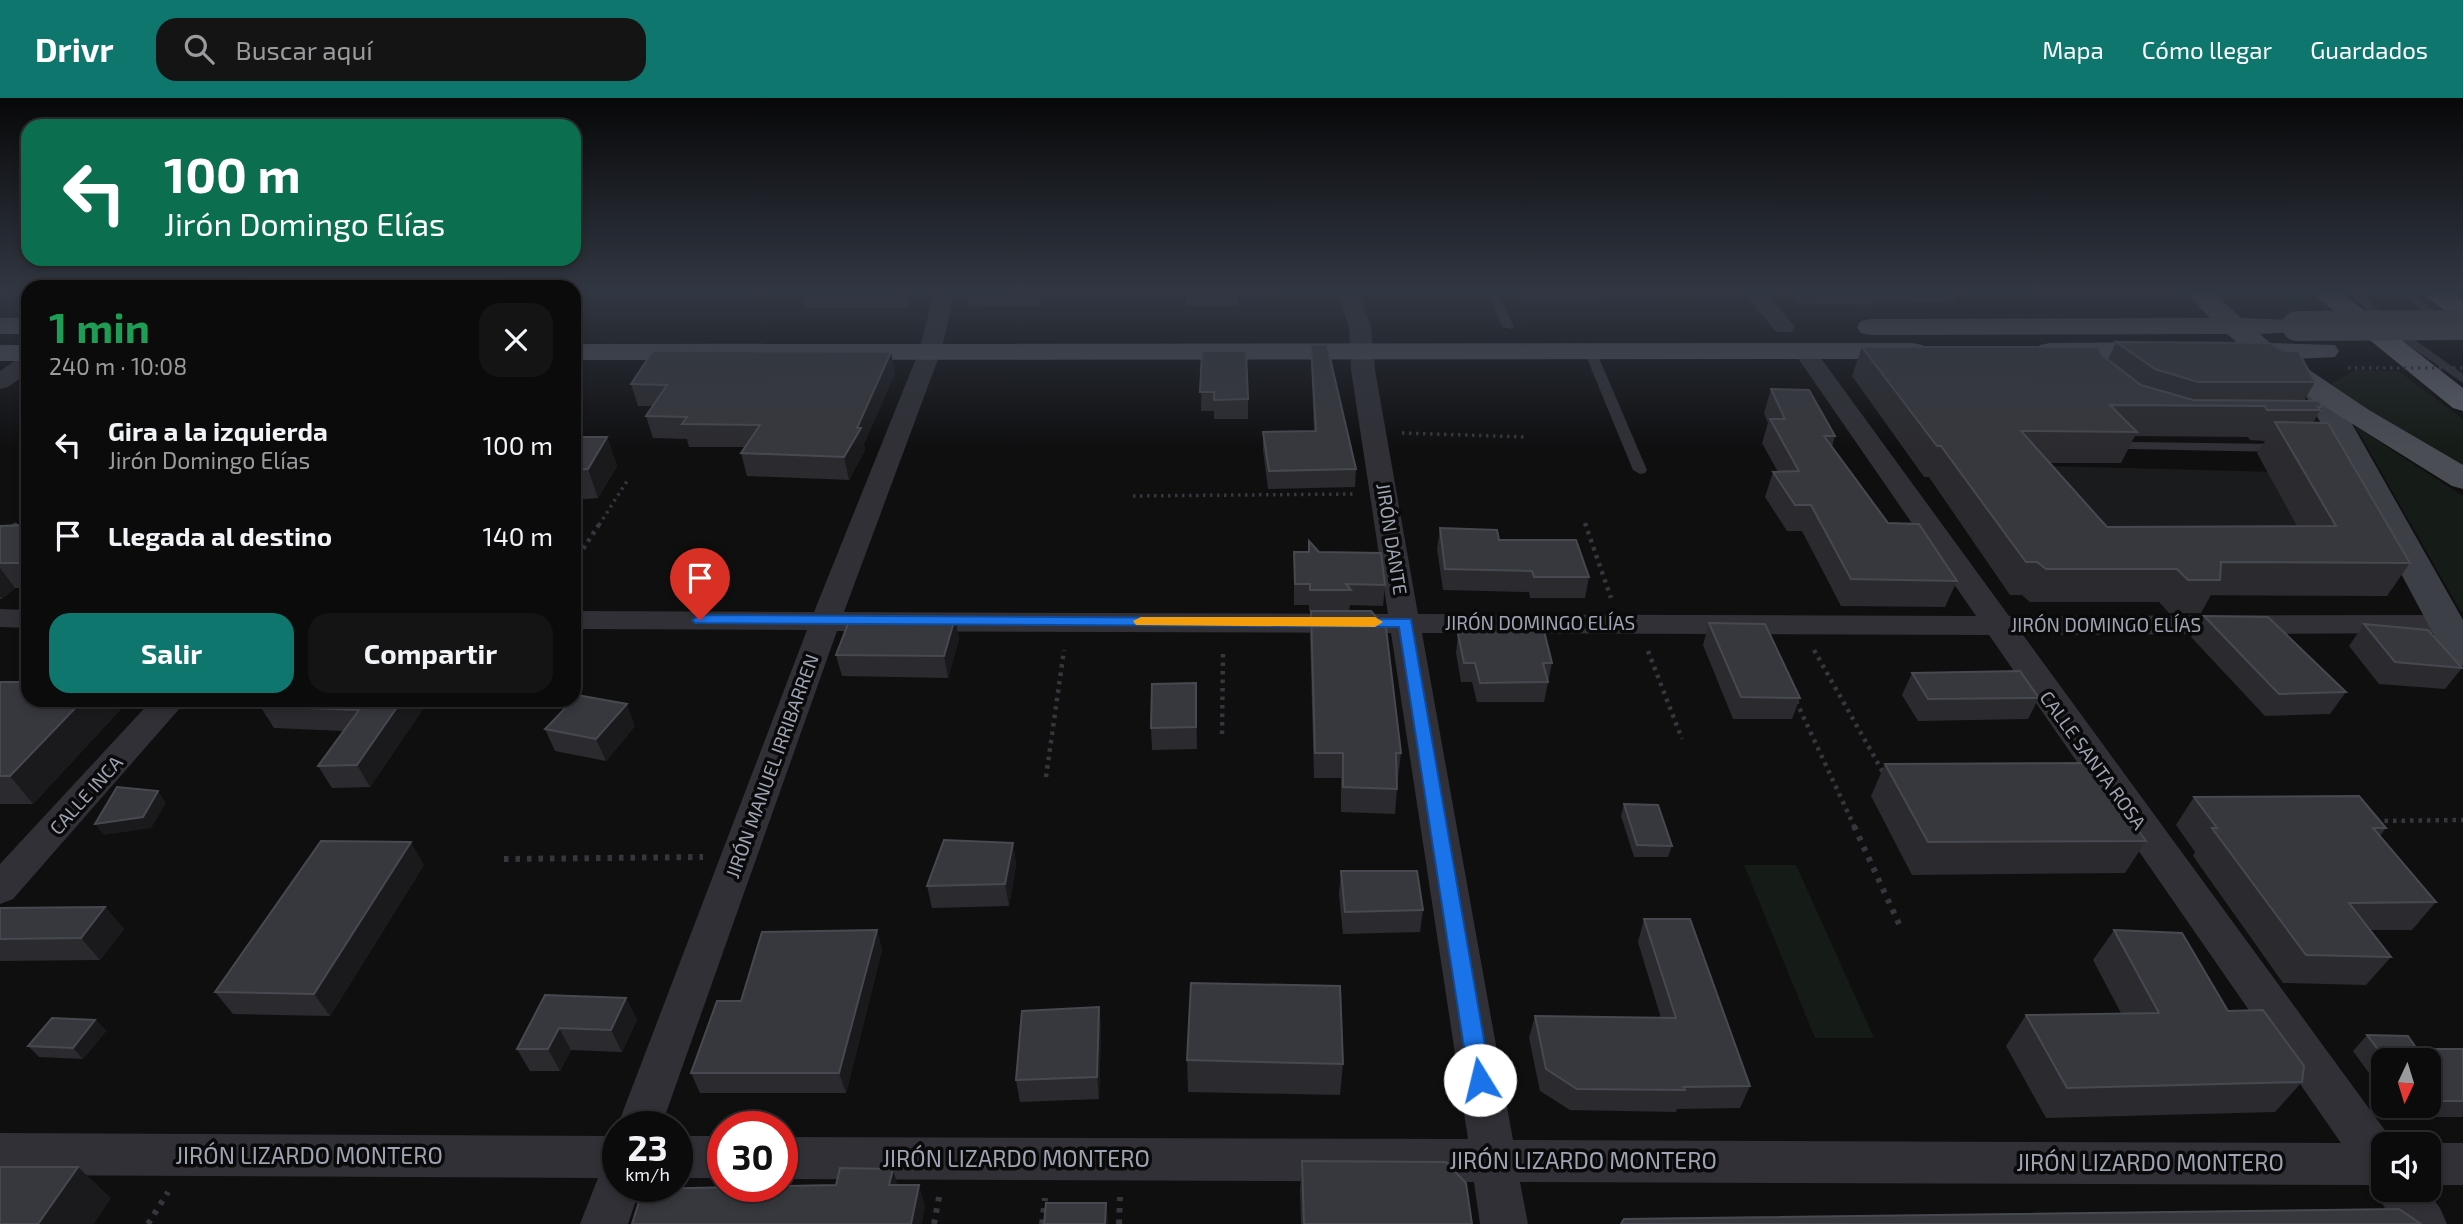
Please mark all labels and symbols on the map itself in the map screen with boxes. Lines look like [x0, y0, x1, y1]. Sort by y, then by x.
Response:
street label: JIRÓN DANTE [1372, 481, 1413, 596]
pin [670, 548, 730, 620]
street label: JIRÓN DOMINGO ELÍAS [1445, 611, 1635, 634]
street label: JIRÓN DOMINGO ELÍAS [2011, 613, 2201, 636]
street label: JIRÓN MANUEL IRRIBARREN [720, 651, 823, 881]
street label: CALLE SANTA ROSA [2036, 686, 2151, 834]
street label: CALLE INCA [44, 750, 127, 839]
position arrow [1443, 1043, 1517, 1117]
north arrow [2371, 1048, 2441, 1118]
speed limit sign: 30 [707, 1111, 798, 1202]
street label: JIRÓN LIZARDO MONTERO [175, 1141, 443, 1169]
street label: JIRÓN LIZARDO MONTERO [882, 1144, 1150, 1172]
street label: JIRÓN LIZARDO MONTERO [1449, 1146, 1717, 1174]
street label: JIRÓN LIZARDO MONTERO [2016, 1148, 2284, 1176]

